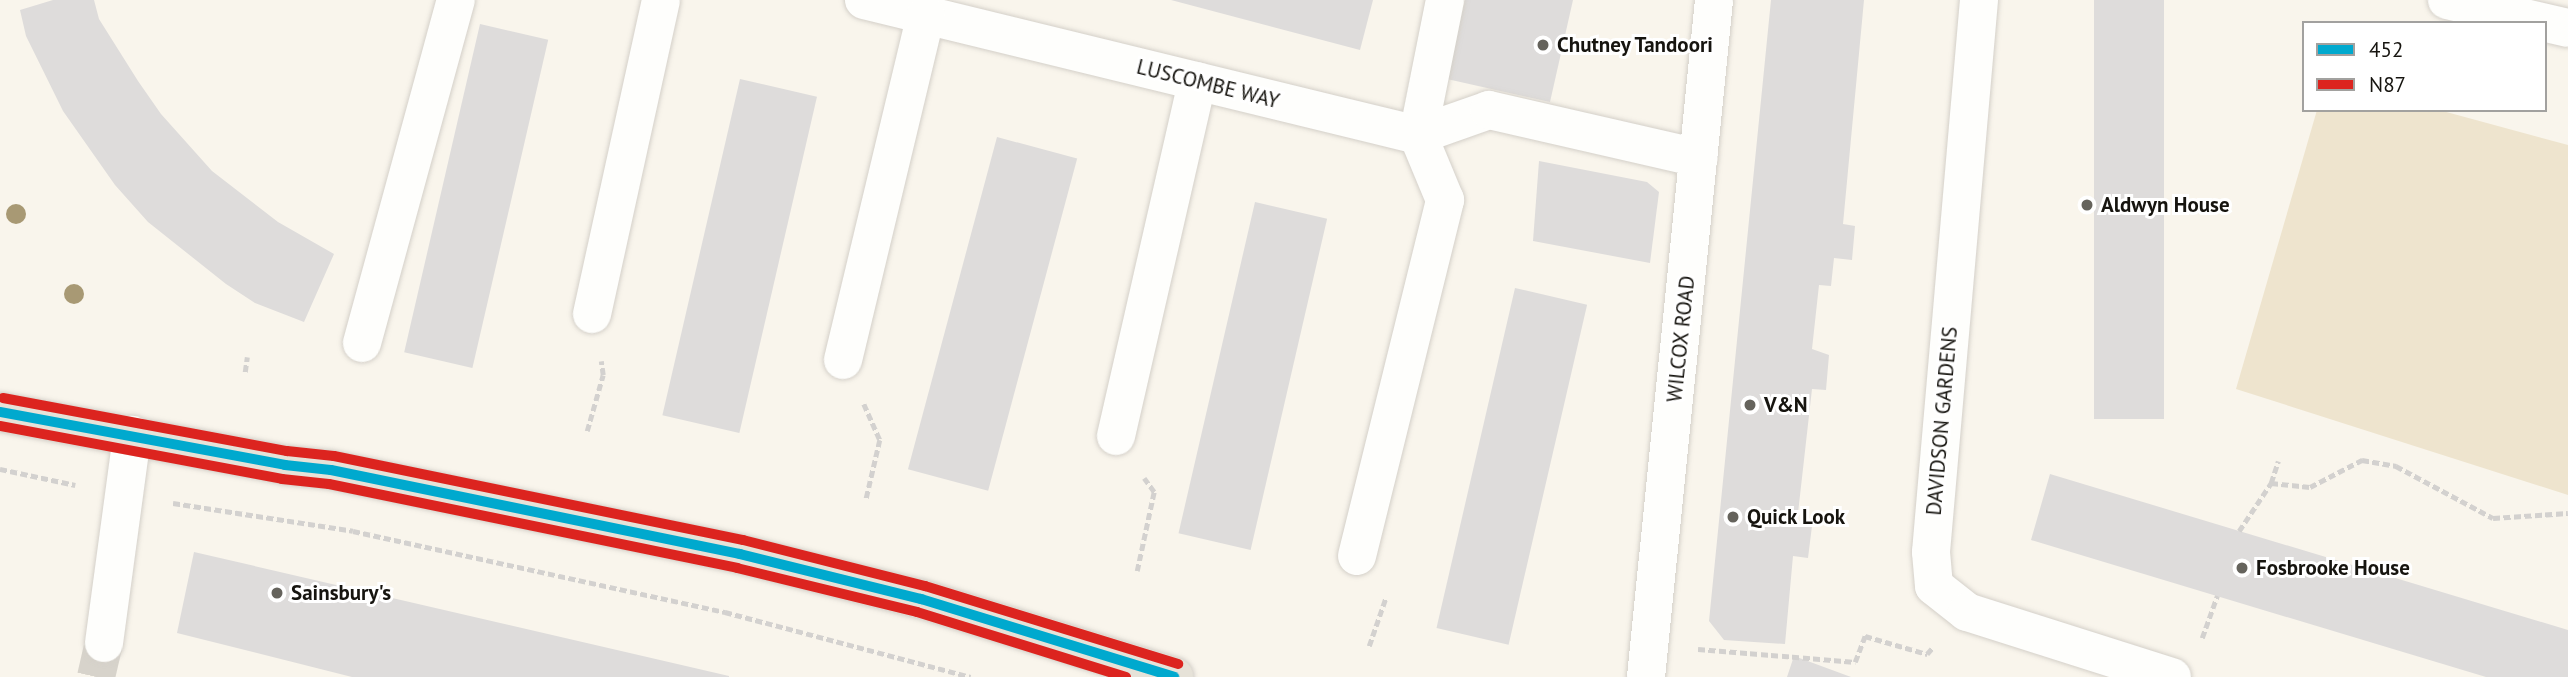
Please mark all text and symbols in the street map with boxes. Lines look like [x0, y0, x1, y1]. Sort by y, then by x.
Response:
legend [2302, 21, 2547, 112]
place label: Chutney Tandoori [1557, 32, 1714, 58]
text: 452 [2369, 36, 2403, 63]
marker: Chutney Tandoori [1535, 37, 1551, 53]
street label: LUSCOMBE WAY [1134, 54, 1282, 114]
text: N87 [2369, 71, 2406, 98]
place label: Aldwyn House [2101, 192, 2230, 218]
marker: Aldwyn House [2079, 197, 2095, 213]
street label: WILCOX ROAD [1662, 274, 1700, 404]
street label: DAVIDSON GARDENS [1921, 326, 1963, 516]
place label: V&N [1764, 392, 1808, 418]
marker: V&N [1742, 397, 1758, 413]
place label: Quick Look [1747, 504, 1846, 530]
marker: Quick Look [1725, 509, 1741, 525]
place label: Fosbrooke House [2256, 555, 2410, 581]
marker: Fosbrooke House [2234, 560, 2250, 576]
place label: Sainsbury's [291, 580, 391, 606]
marker: Sainsbury's [269, 585, 285, 601]

